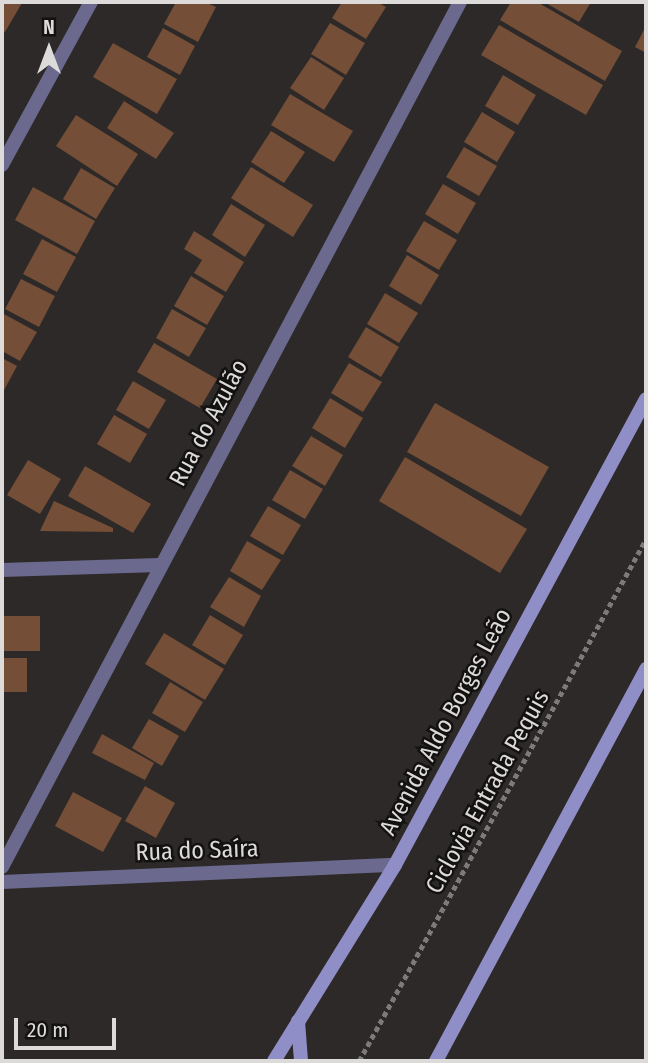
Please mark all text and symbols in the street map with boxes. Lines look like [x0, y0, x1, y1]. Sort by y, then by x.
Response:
north arrow [14, 14, 84, 84]
text: N [43, 16, 55, 39]
street label: Rua do Azulão [164, 355, 254, 491]
street label: Avenida Aldo Borges Leão [374, 604, 518, 840]
street label: Ciclovia Entrada Pequis [420, 685, 556, 899]
street label: Rua do Saíra [135, 834, 259, 868]
scale bar [18, 1004, 119, 1048]
text: 20 m [27, 1017, 68, 1043]

